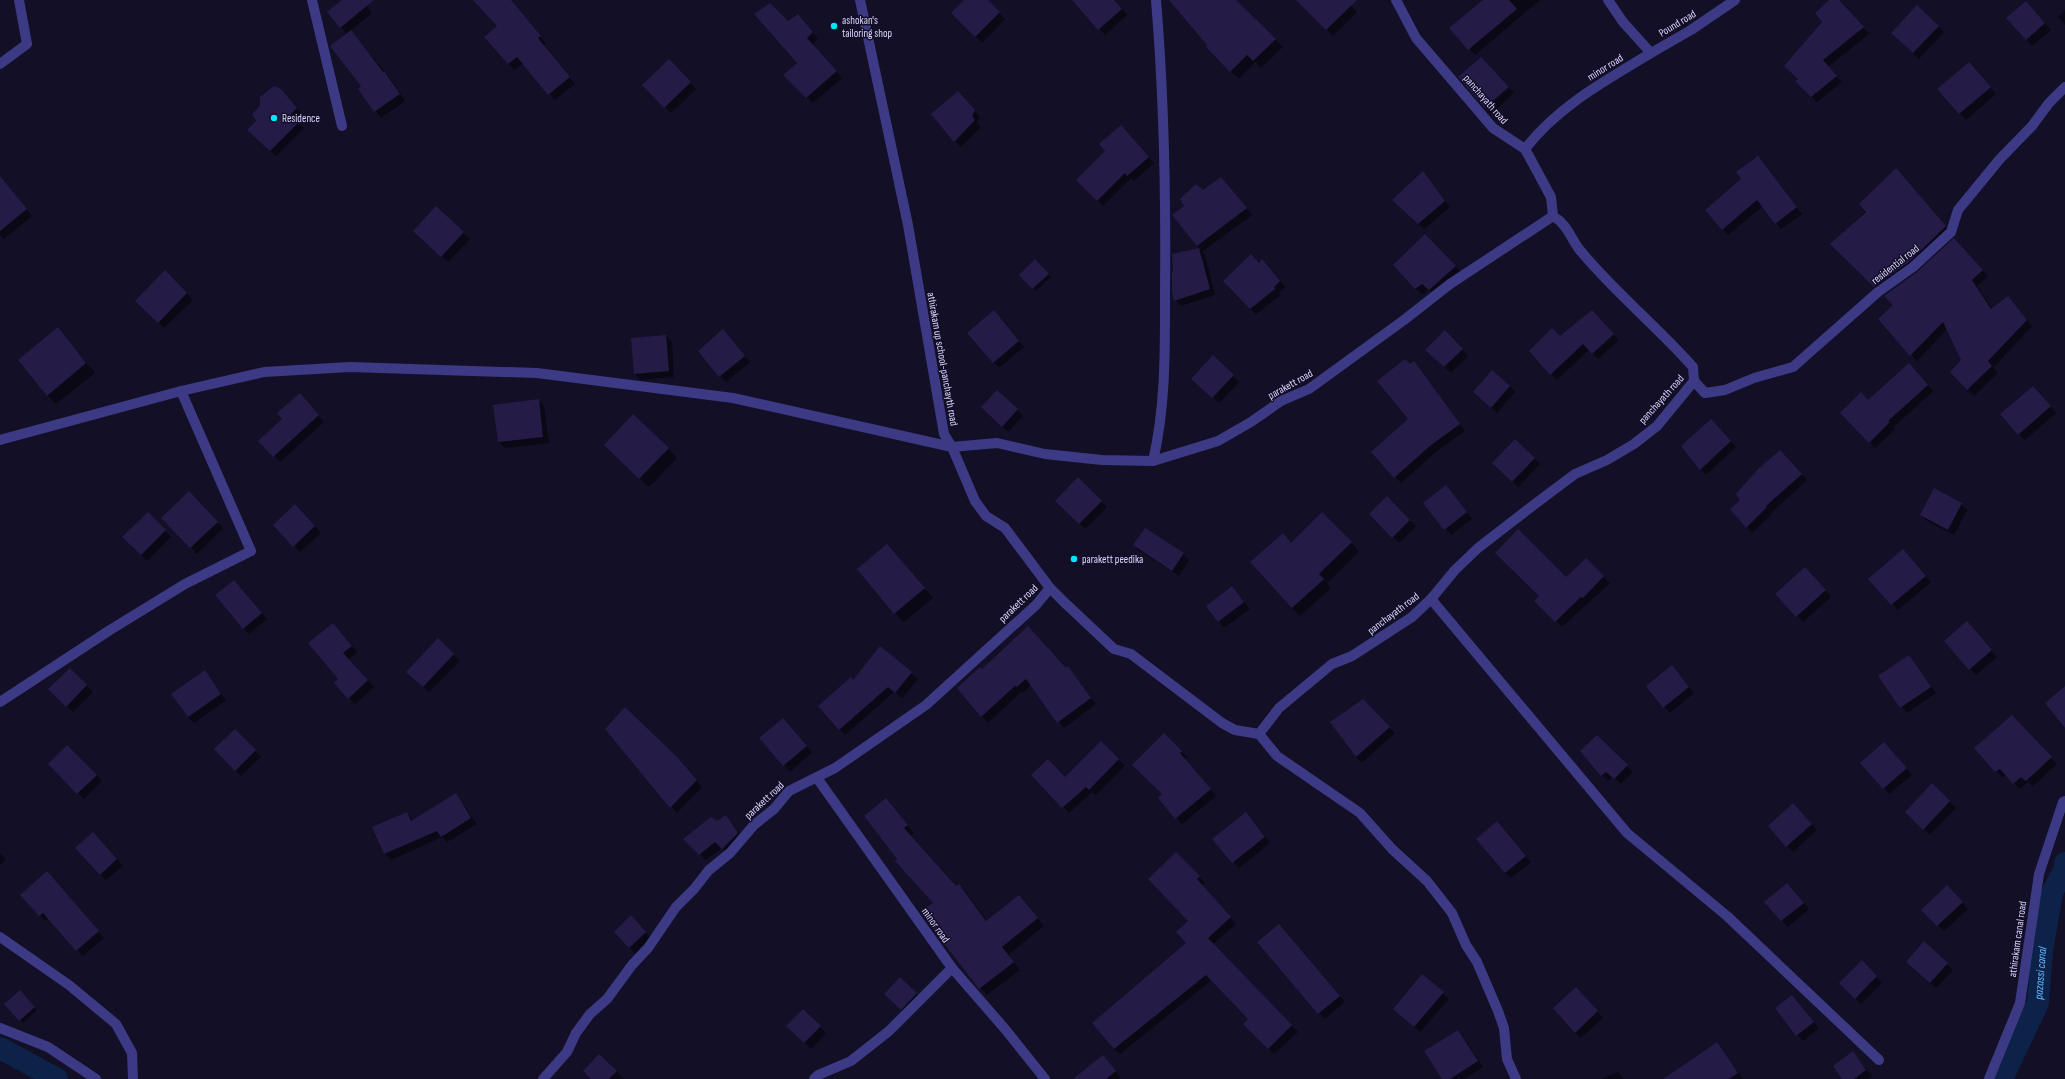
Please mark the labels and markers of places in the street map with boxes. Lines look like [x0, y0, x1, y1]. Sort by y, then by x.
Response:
place label: ashokan's tailoring shop [842, 14, 892, 40]
marker: ashokan's tailoring shop [829, 21, 839, 31]
place label: Residence [282, 112, 320, 125]
marker: Residence [269, 113, 279, 123]
place label: parakett peedika [1082, 553, 1143, 566]
marker: parakett peedika [1069, 554, 1079, 564]

